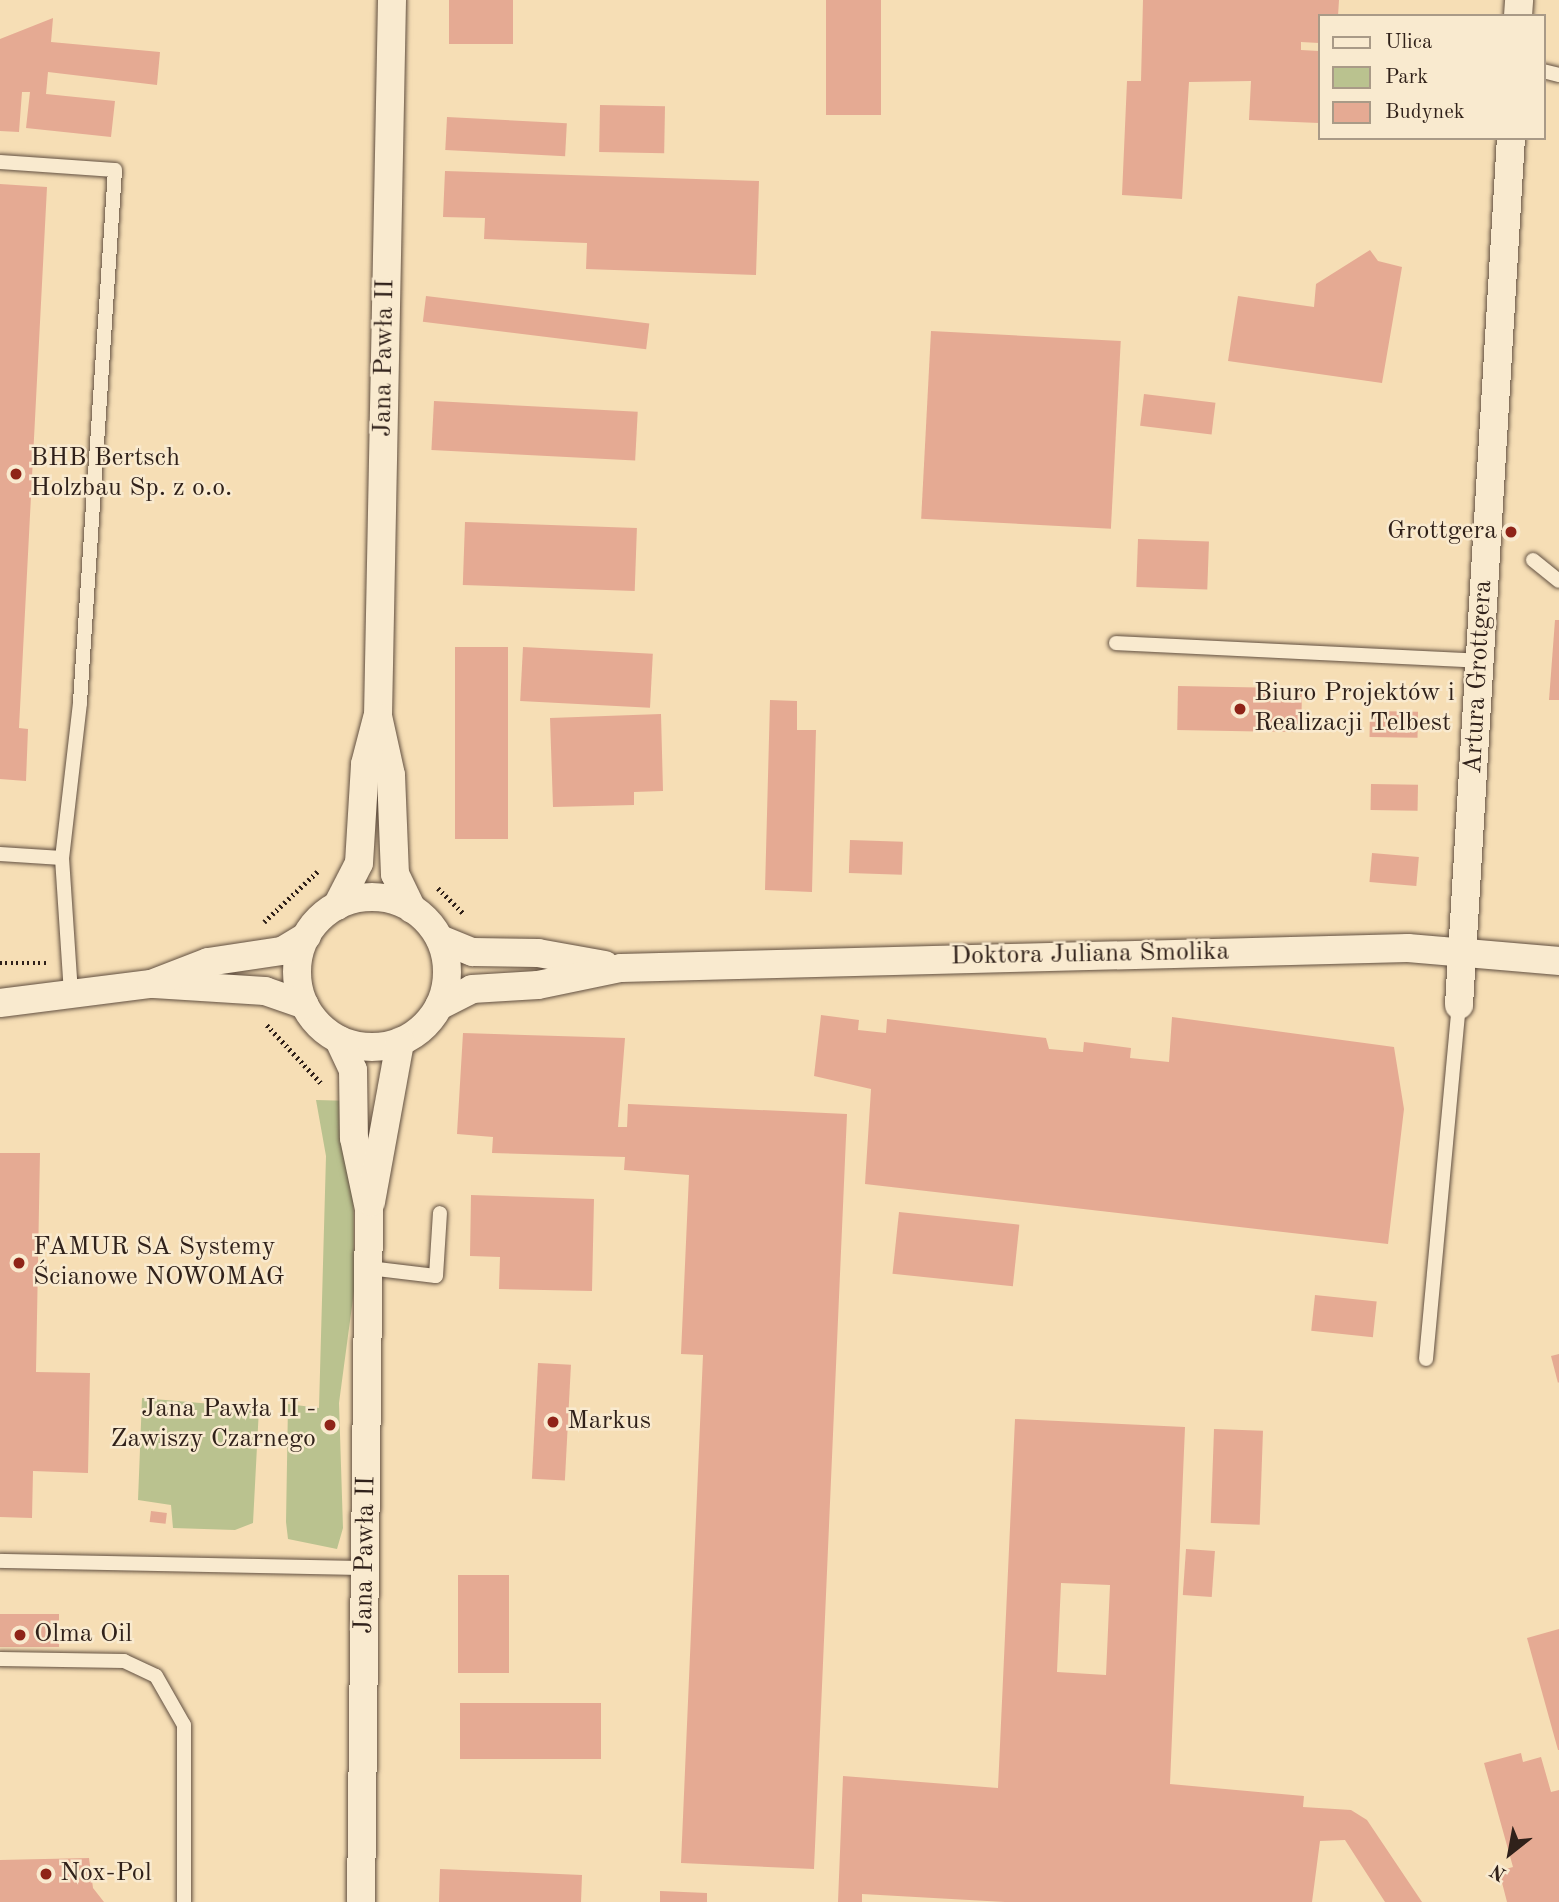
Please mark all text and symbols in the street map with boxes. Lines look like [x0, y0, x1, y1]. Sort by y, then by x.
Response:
legend [1318, 14, 1545, 140]
text: Ulica [1385, 32, 1432, 53]
text: Park [1385, 67, 1428, 88]
text: Budynek [1385, 102, 1465, 123]
street label: Jana Pawła II [368, 279, 402, 437]
place label: BHB Bertsch Holzbau Sp. z o.o. [30, 443, 232, 504]
marker: BHB Bertsch Holzbau Sp. z o.o. [8, 466, 24, 482]
place label: Grottgera [1387, 516, 1497, 548]
marker: Grottgera [1503, 524, 1519, 540]
street label: Artura Grottgera [1458, 579, 1500, 775]
place label: Biuro Projektów i Realizacji Telbest [1254, 678, 1455, 740]
marker: Biuro Projektów i Realizacji Telbest [1232, 701, 1248, 717]
street label: Doktora Juliana Smolika [950, 937, 1230, 973]
place label: FAMUR SA Systemy Ścianowe NOWOMAG [33, 1232, 285, 1294]
marker: FAMUR SA Systemy Ścianowe NOWOMAG [11, 1255, 27, 1271]
place label: Jana Pawła II - Zawiszy Czarnego [111, 1394, 316, 1456]
place label: Markus [567, 1406, 651, 1438]
marker: Markus [545, 1414, 561, 1430]
marker: Jana Pawła II - Zawiszy Czarnego [322, 1417, 338, 1433]
street label: Jana Pawła II [349, 1476, 383, 1634]
place label: Olma Oil [34, 1619, 132, 1651]
marker: Olma Oil [12, 1627, 28, 1643]
north arrow [1475, 1818, 1545, 1888]
place label: Nox-Pol [60, 1858, 152, 1890]
text: N [1488, 1860, 1510, 1883]
marker: Nox-Pol [38, 1866, 54, 1882]

